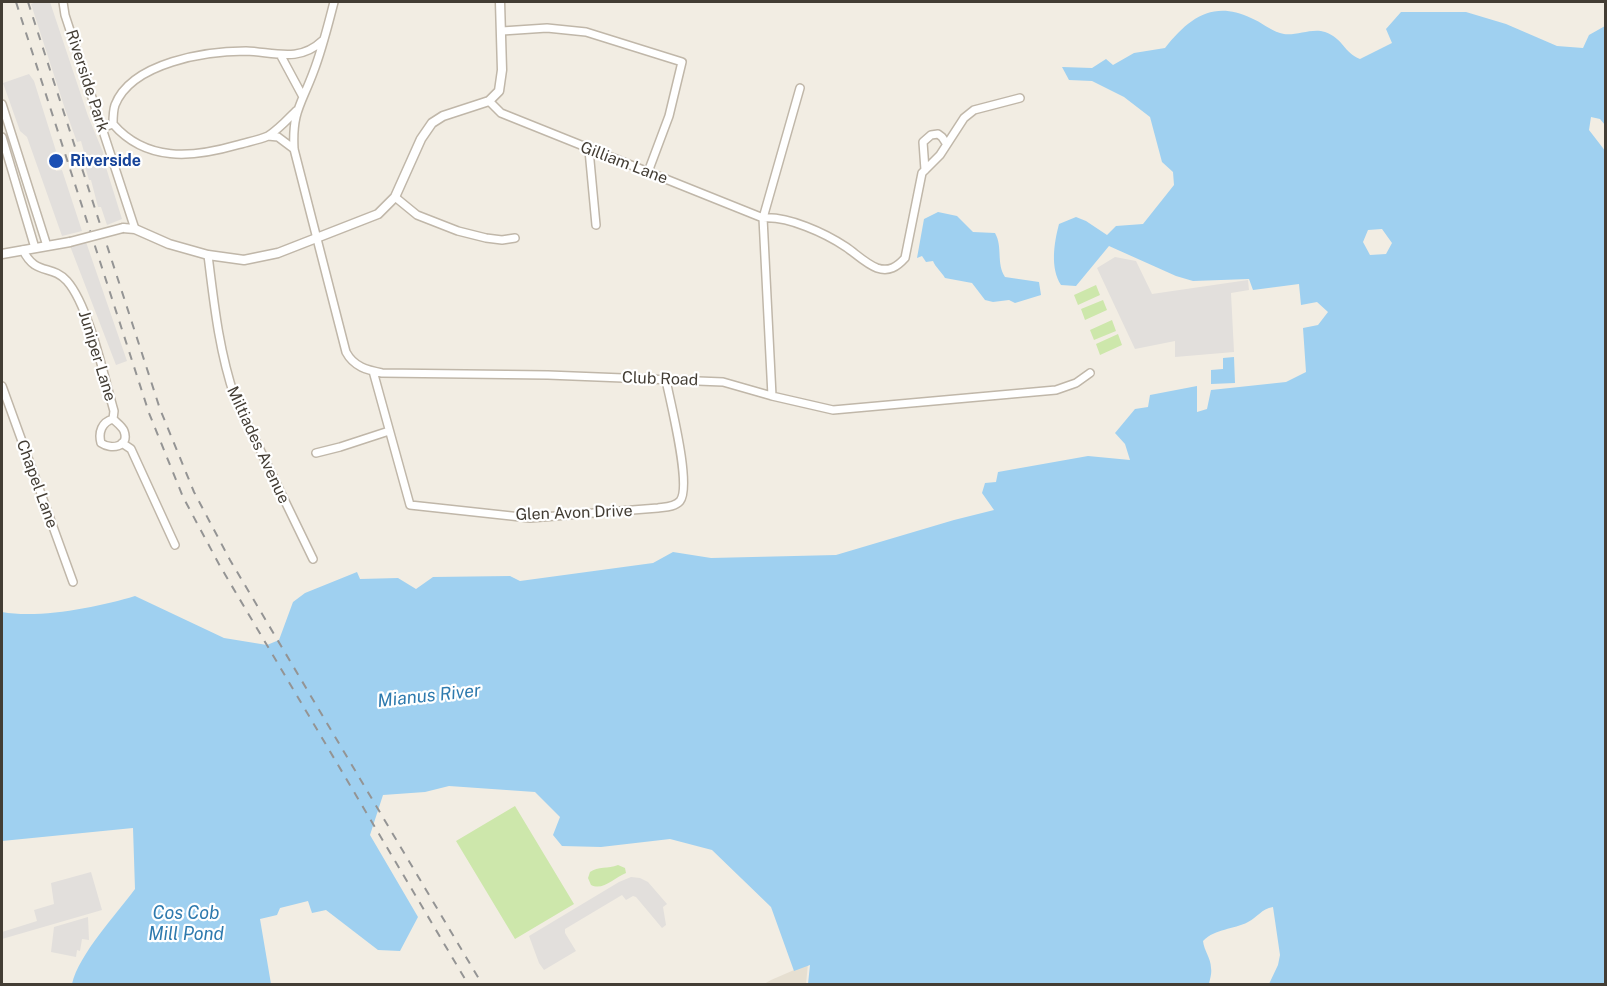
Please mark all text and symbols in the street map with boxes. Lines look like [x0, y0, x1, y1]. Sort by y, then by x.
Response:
street label: Riverside Park [61, 27, 113, 135]
street label: Gilliam Lane [578, 138, 670, 188]
place label: Riverside [70, 151, 141, 171]
marker: Riverside [47, 152, 65, 170]
street label: Juniper Lane [74, 308, 120, 404]
street label: Club Road [622, 368, 698, 390]
street label: Miltiades Avenue [222, 383, 294, 507]
street label: Chapel Lane [12, 437, 62, 531]
street label: Glen Avon Drive [515, 501, 633, 525]
water label: Mianus River [376, 680, 482, 712]
water label: Cos Cob Mill Pond [148, 902, 224, 944]

